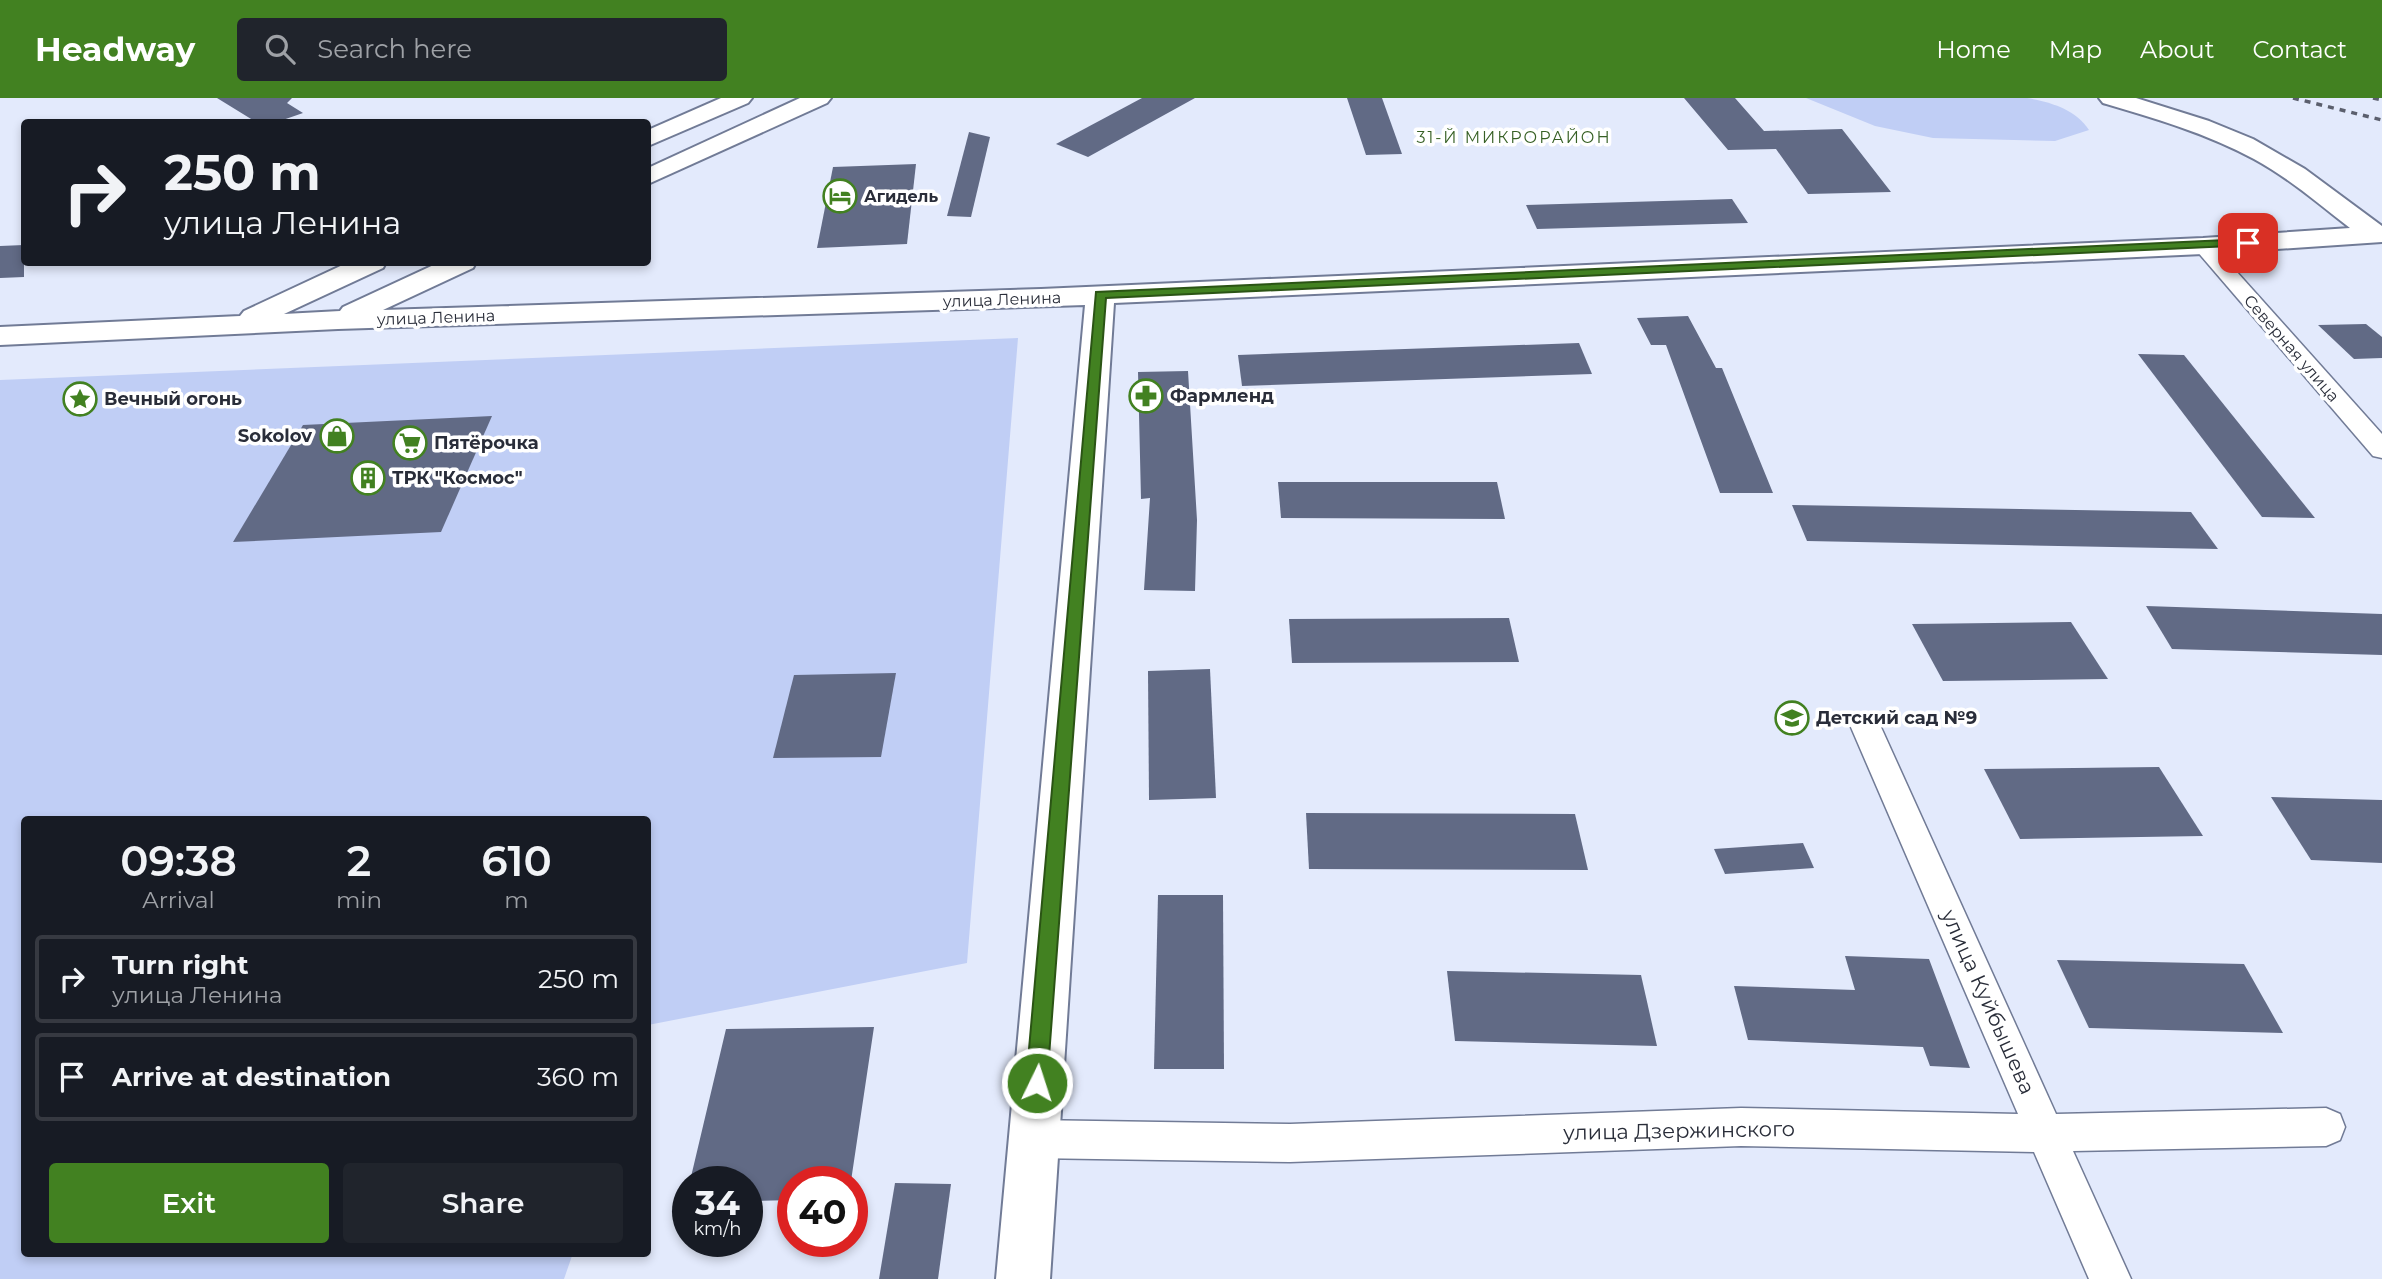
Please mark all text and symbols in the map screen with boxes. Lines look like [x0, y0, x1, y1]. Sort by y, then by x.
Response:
search box [237, 18, 727, 81]
text: Headway [35, 29, 195, 69]
icon: search [261, 30, 299, 68]
text: Search here [317, 33, 472, 65]
text: Home [1936, 35, 2011, 64]
text: Map [2049, 35, 2102, 64]
text: About [2140, 35, 2214, 64]
text: Contact [2252, 35, 2347, 64]
district label: 31-Й МИКРОРАЙОН [1416, 128, 1612, 147]
text: 250 m [164, 143, 321, 202]
icon: right [49, 147, 140, 238]
hotel icon: Агидель [821, 177, 859, 215]
place label: Агидель [864, 187, 938, 206]
text: улица Ленина [164, 203, 401, 242]
pin [2218, 213, 2278, 273]
icon: arrive [2229, 224, 2267, 262]
street label: улица Ленина [941, 288, 1062, 311]
street label: Северная улица [2240, 291, 2343, 406]
street label: улица Ленина [375, 306, 496, 329]
pharmacy icon: Фармленд [1127, 377, 1165, 415]
place icon: Вечный огонь [61, 380, 99, 418]
place label: Фармленд [1170, 385, 1274, 407]
place label: Вечный огонь [104, 388, 242, 410]
shop icon: Sokolov [318, 417, 356, 455]
supermarket icon: Пятёрочка [391, 424, 429, 462]
place label: Sokolov [238, 425, 312, 447]
place label: Пятёрочка [434, 432, 539, 454]
building icon: ТРК "Космос" [349, 459, 387, 497]
place label: ТРК "Космос" [392, 467, 523, 489]
school or university icon: Детский сад №9 [1773, 699, 1811, 737]
place label: Детский сад №9 [1816, 707, 1977, 729]
text: 09:38 [120, 835, 237, 887]
text: 2 [347, 835, 371, 887]
text: 610 [481, 835, 552, 887]
text: Arrival [142, 886, 215, 914]
text: min [336, 886, 382, 914]
text: m [504, 886, 529, 914]
street label: улица Куйбышева [1936, 905, 2040, 1098]
text: Turn right [112, 949, 248, 981]
icon: right [53, 960, 91, 998]
text: 250 m [538, 963, 619, 995]
text: улица Ленина [112, 981, 282, 1009]
position arrow [1000, 1046, 1074, 1120]
icon: arrive [53, 1058, 91, 1096]
text: Arrive at destination [112, 1061, 391, 1093]
text: 360 m [537, 1061, 619, 1093]
street label: улица Дзержинского [1562, 1116, 1795, 1145]
button: Exit [49, 1163, 329, 1243]
button: Share [343, 1163, 623, 1243]
speed limit sign: 40 [777, 1166, 868, 1257]
text: 34 [695, 1181, 740, 1224]
text: km/h [693, 1218, 742, 1240]

